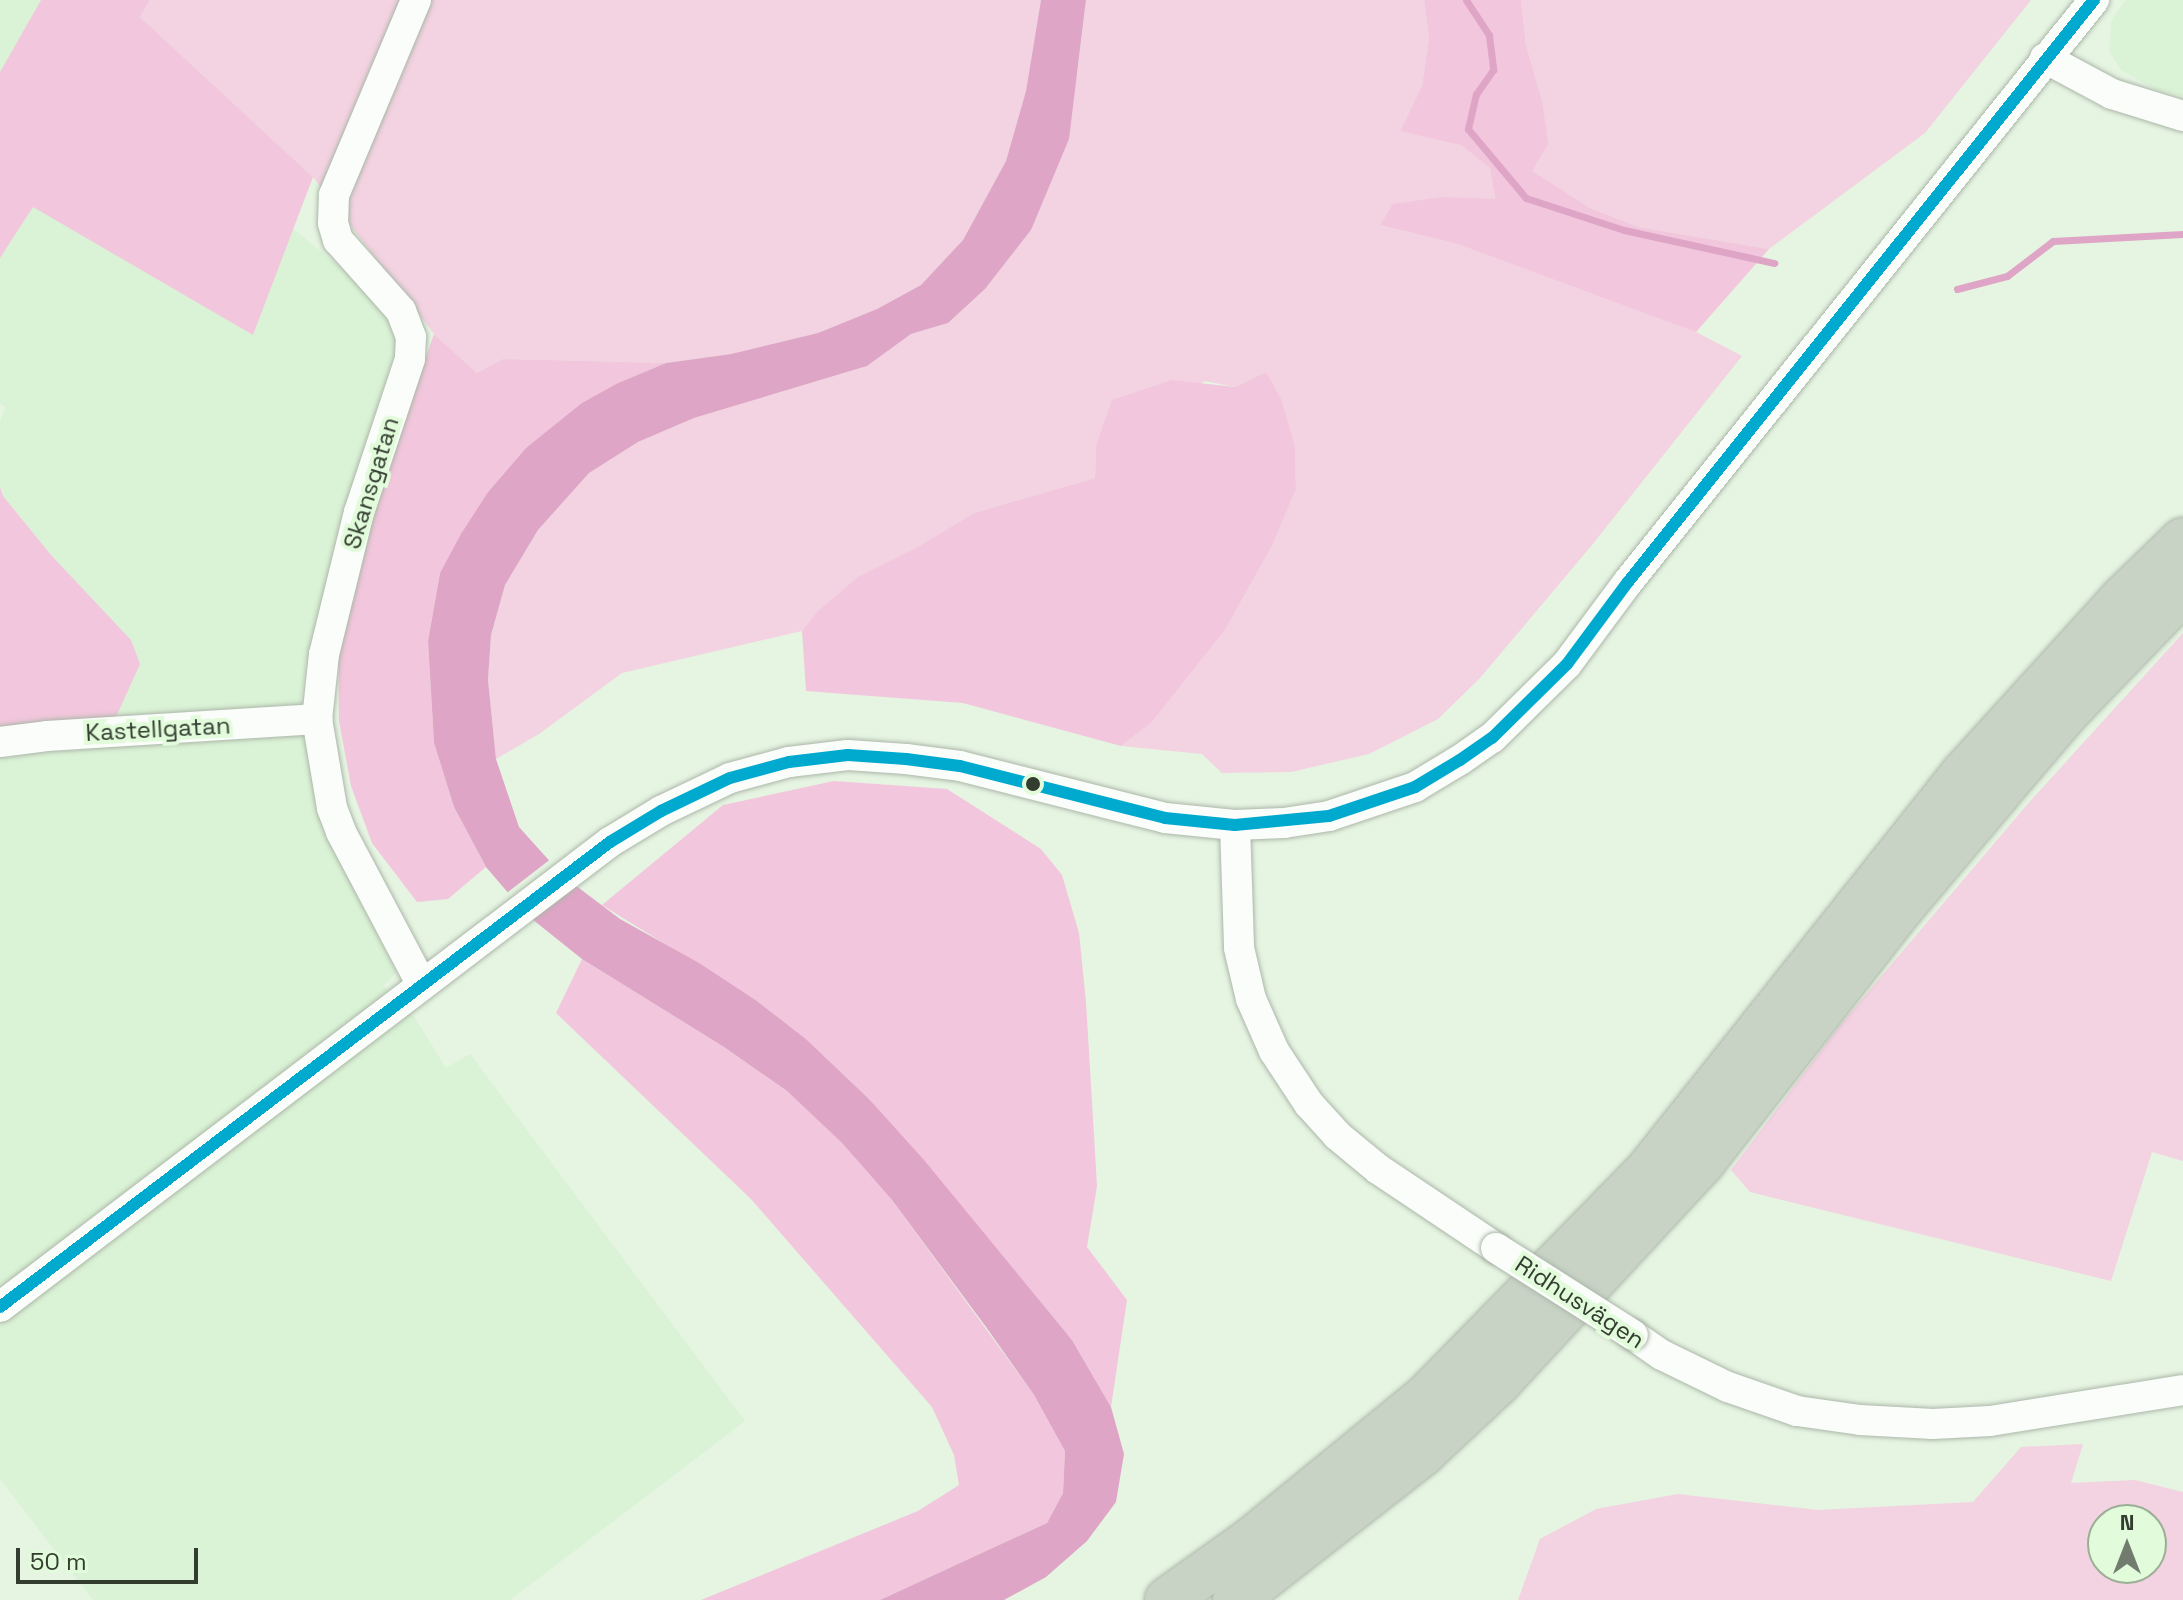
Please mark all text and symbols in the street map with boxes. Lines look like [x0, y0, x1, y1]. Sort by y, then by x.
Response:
street label: Skansgatan [337, 414, 405, 552]
street label: Kastellgatan [85, 711, 231, 747]
unlabelled marker [1025, 776, 1041, 792]
street label: Ridhusvägen [1510, 1250, 1650, 1354]
north arrow [2087, 1504, 2167, 1584]
text: N [2120, 1508, 2134, 1536]
scale bar [20, 1532, 202, 1582]
text: 50 m [30, 1546, 87, 1577]

